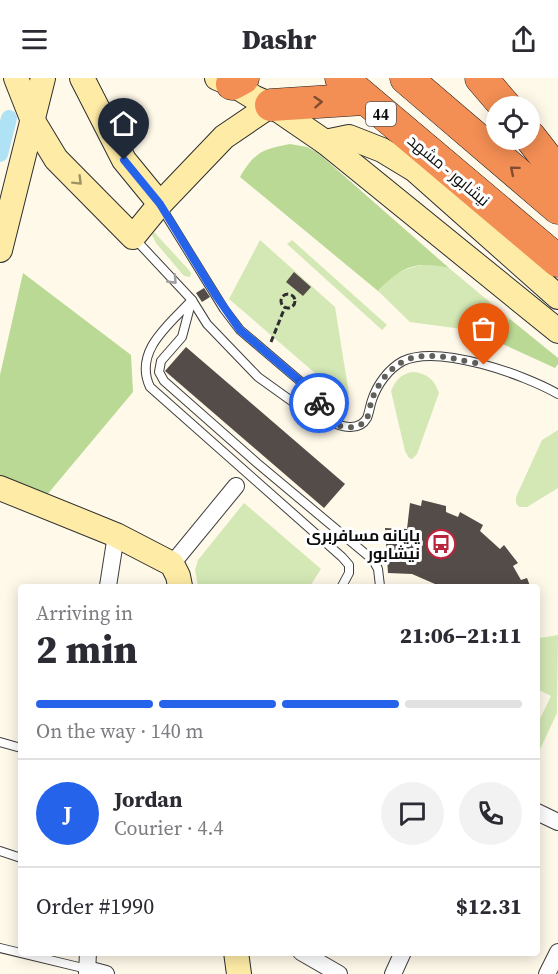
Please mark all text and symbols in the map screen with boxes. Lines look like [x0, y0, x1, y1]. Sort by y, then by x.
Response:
text: Dashr [242, 21, 316, 58]
icon: menu [18, 23, 51, 56]
icon: share [507, 23, 540, 56]
one-way arrow [313, 96, 322, 109]
map controls [486, 96, 540, 150]
button: locate [486, 96, 540, 150]
pin [98, 98, 149, 160]
road number: 44 [366, 102, 396, 126]
icon: home [107, 107, 140, 140]
street label: نیشابور - مشهد [403, 129, 495, 211]
one-way arrow [510, 166, 520, 177]
one-way arrow [71, 174, 82, 184]
one-way arrow [165, 272, 176, 283]
pin [458, 303, 509, 365]
icon: bag [467, 312, 500, 345]
courier [289, 373, 349, 433]
icon: bike [303, 387, 336, 420]
place label: پایانه مسافربری نیشابور [306, 524, 420, 564]
bus stop icon: پایانه مسافربری نیشابور [425, 528, 457, 560]
text: Arriving in [36, 599, 133, 627]
text: 21:06–21:11 [400, 620, 522, 650]
text: 2 min [36, 623, 138, 676]
text: On the way · 140 m [36, 717, 203, 745]
button: chat [381, 782, 444, 845]
button: phone [459, 782, 522, 845]
text: Jordan [114, 784, 182, 814]
text: J [63, 798, 72, 828]
text: Courier · 4.4 [114, 814, 223, 842]
text: Order #1990 [36, 891, 154, 921]
text: $12.31 [456, 891, 522, 921]

